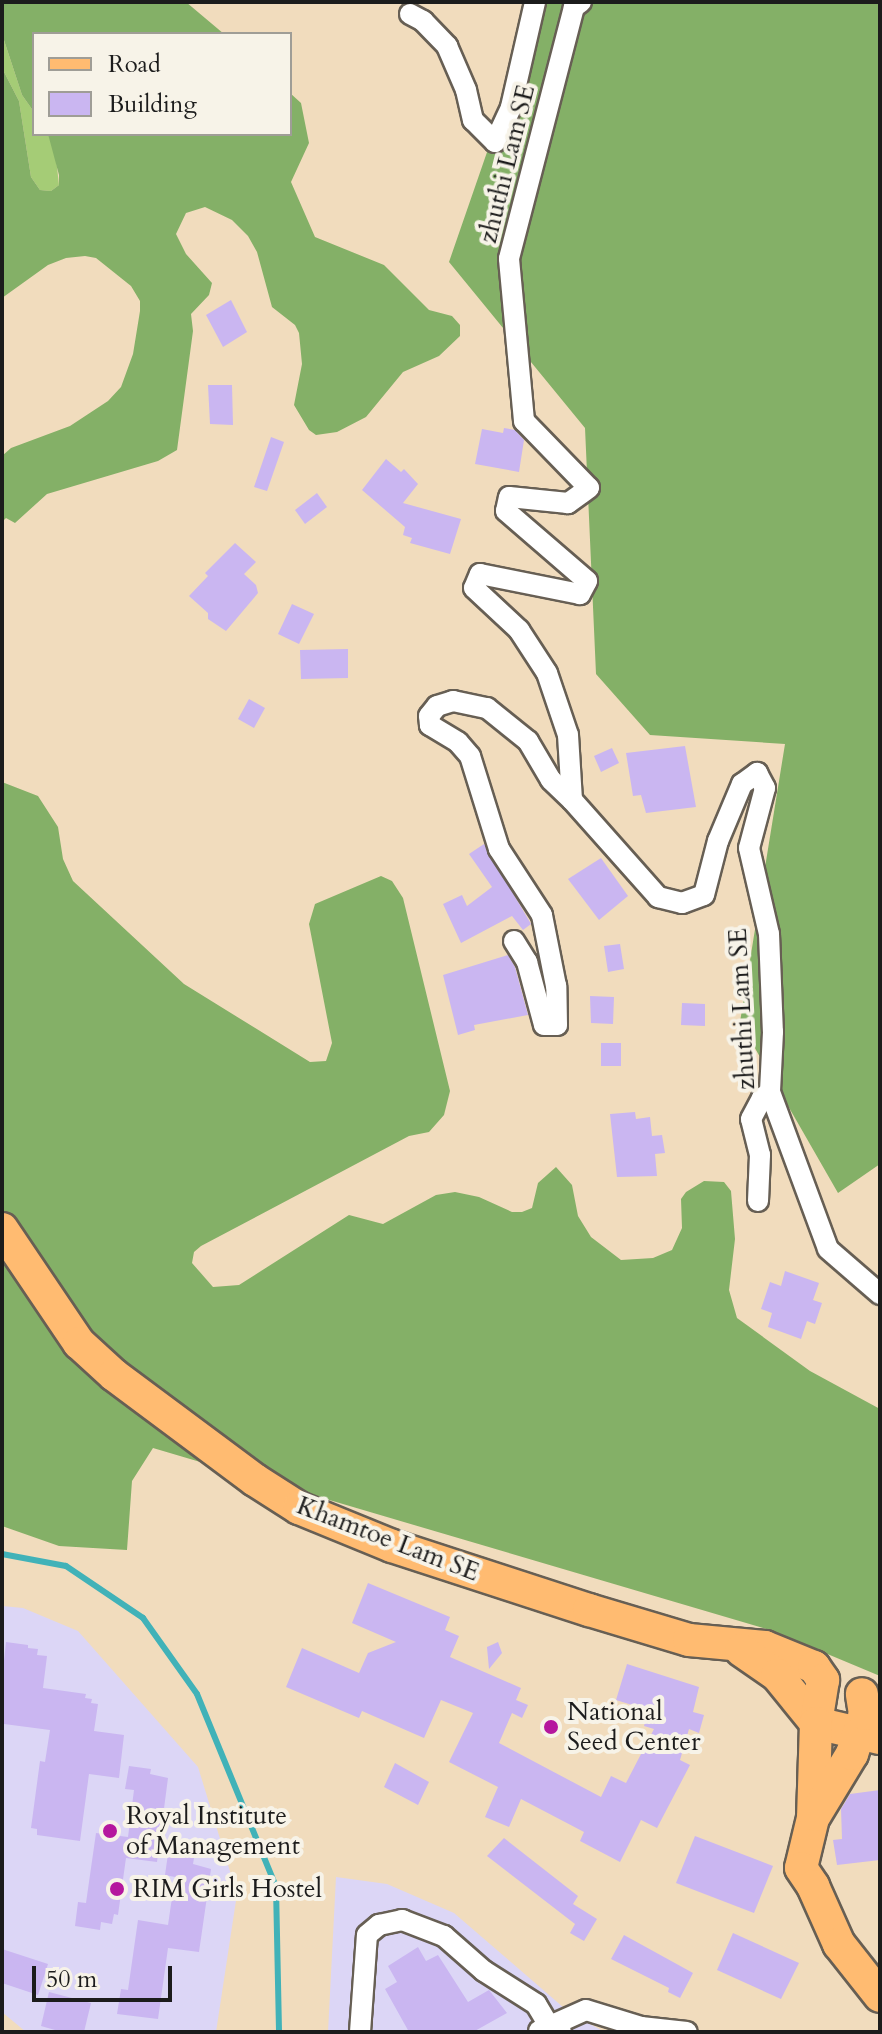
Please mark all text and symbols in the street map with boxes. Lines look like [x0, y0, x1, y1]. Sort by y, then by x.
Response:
legend [32, 32, 292, 136]
text: Road [108, 48, 161, 81]
street label: zhuthi Lam SE [472, 82, 542, 246]
text: Building [108, 88, 197, 121]
street label: zhuthi Lam SE [722, 927, 762, 1091]
street label: Khamtoe Lam SE [292, 1490, 484, 1588]
place label: National Seed Center [567, 1696, 700, 1758]
marker: National Seed Center [542, 1718, 560, 1736]
place label: Royal Institute of Management [126, 1800, 300, 1862]
marker: Royal Institute of Management [101, 1822, 119, 1840]
place label: RIM Girls Hostel [133, 1873, 322, 1905]
marker: RIM Girls Hostel [108, 1880, 126, 1898]
scale bar [36, 1950, 176, 2000]
text: 50 m [46, 1963, 97, 1996]

